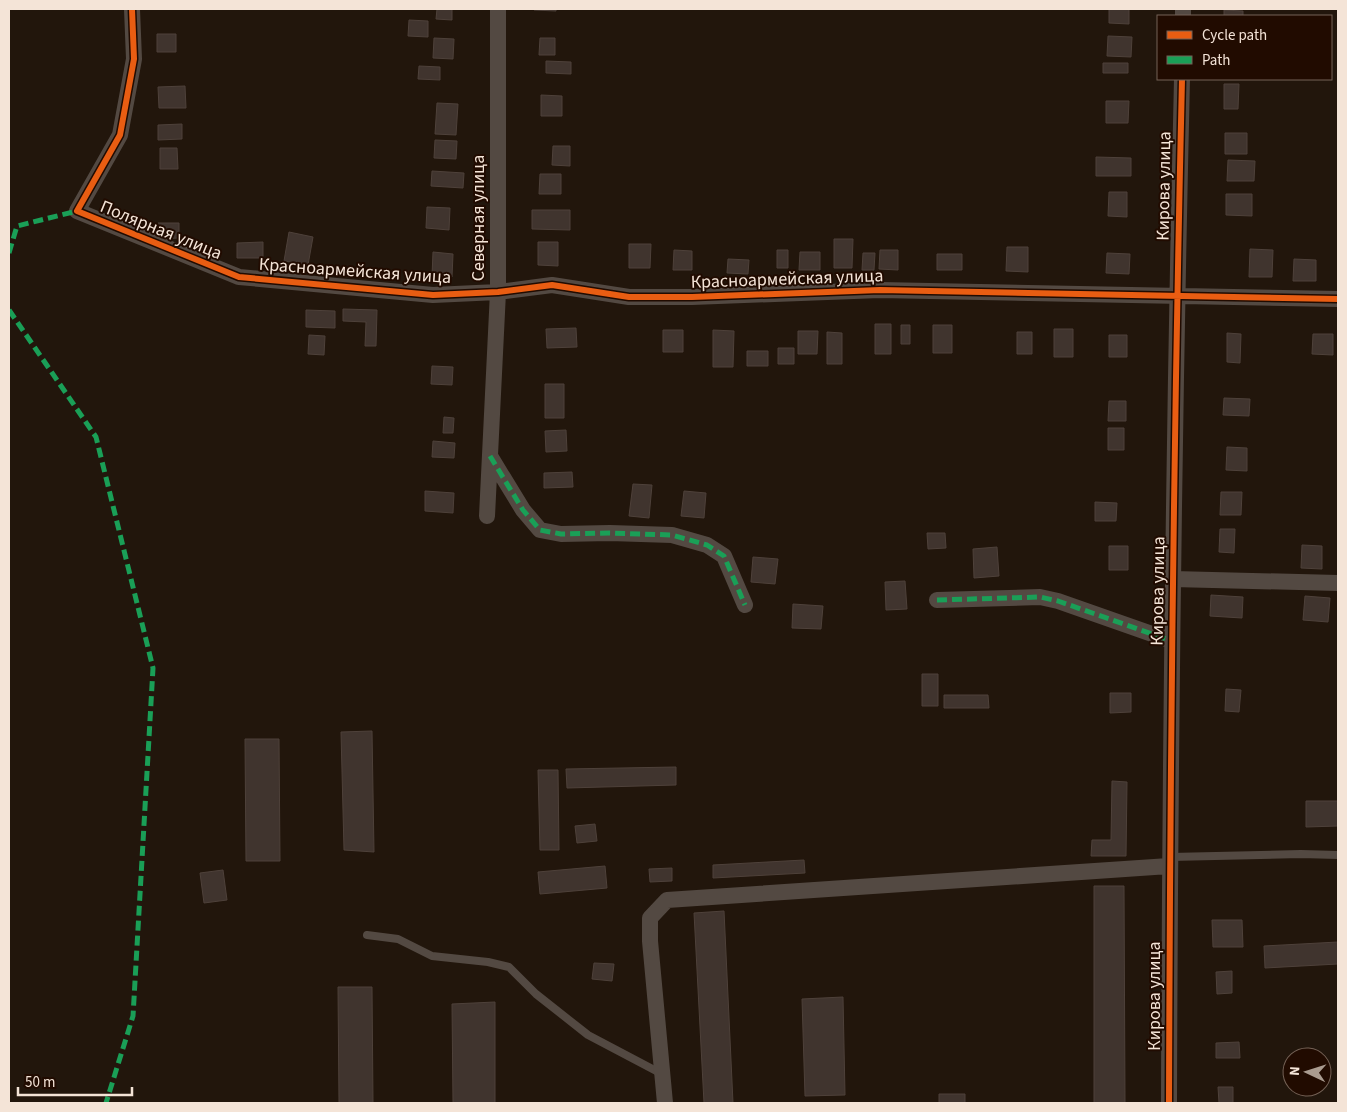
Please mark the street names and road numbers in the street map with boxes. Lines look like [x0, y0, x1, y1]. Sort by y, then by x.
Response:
street label: Кирова улица [1151, 131, 1177, 241]
street label: Северная улица [466, 155, 491, 281]
street label: Полярная улица [96, 194, 226, 266]
street label: Красноармейская улица [258, 252, 452, 290]
street label: Красноармейская улица [690, 263, 884, 295]
street label: Кирова улица [1145, 536, 1171, 646]
street label: Кирова улица [1142, 941, 1167, 1051]

